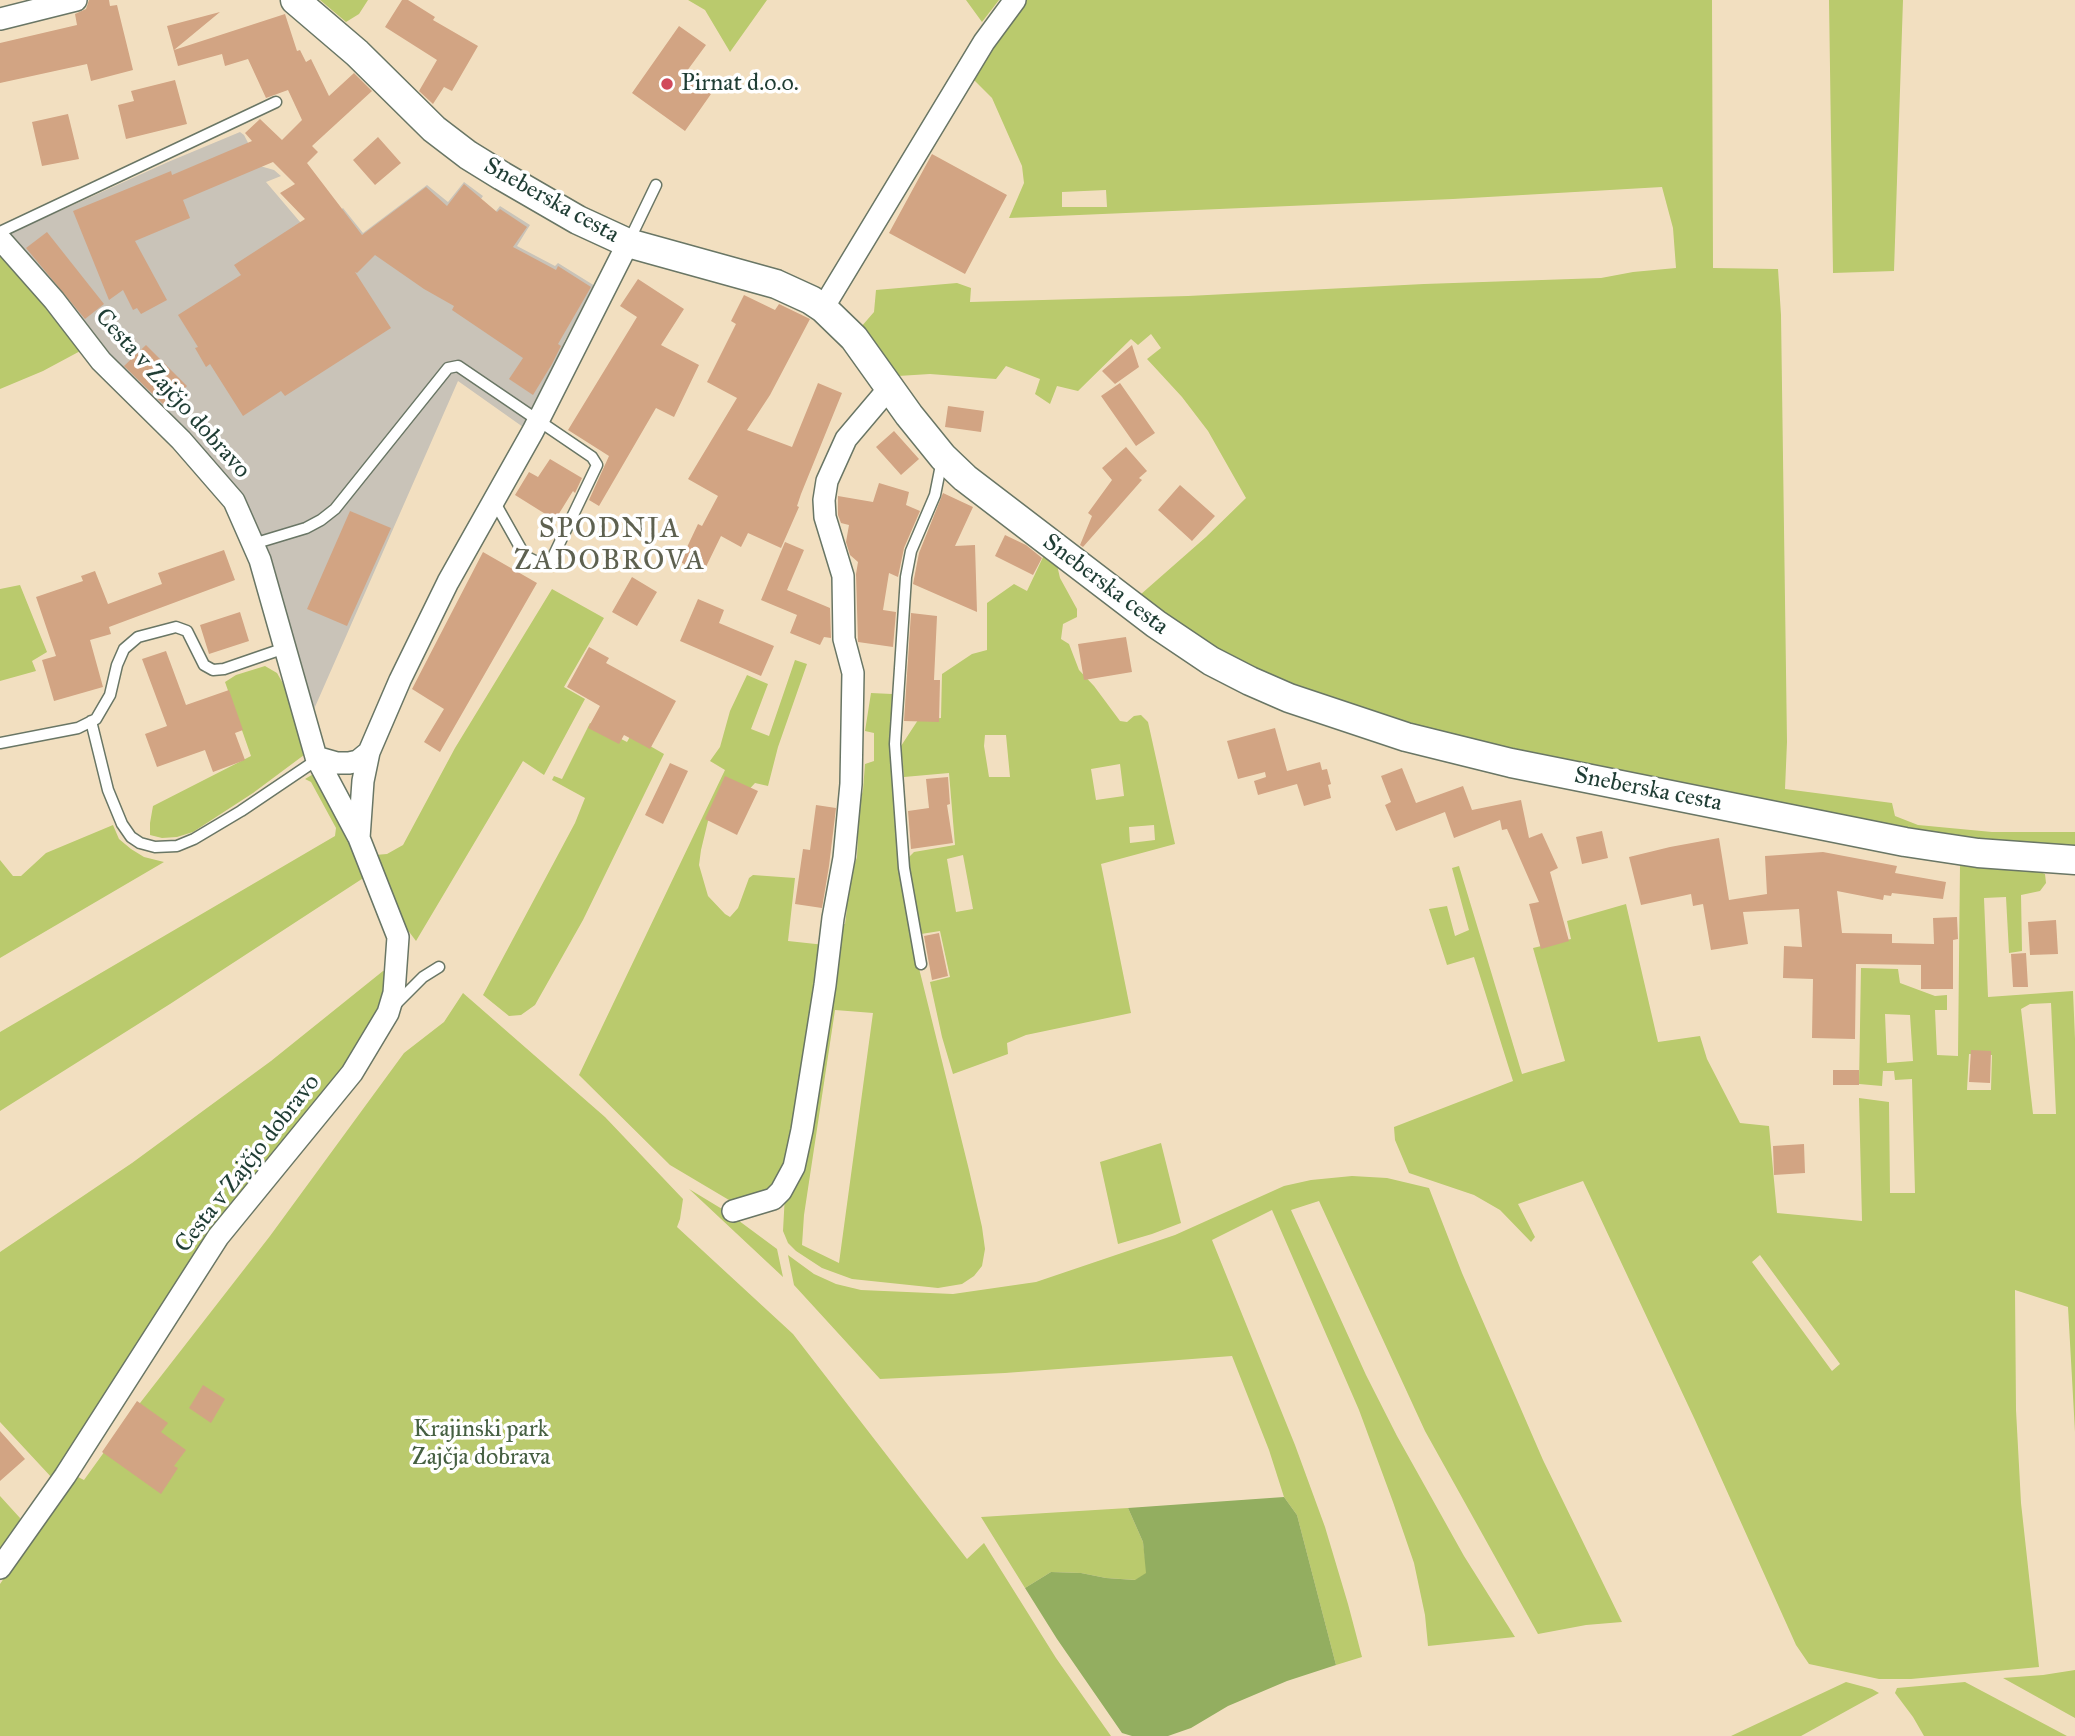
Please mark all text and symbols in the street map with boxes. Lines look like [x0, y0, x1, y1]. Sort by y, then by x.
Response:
place label: Pirnat d.o.o. [681, 70, 799, 98]
marker: Pirnat d.o.o. [659, 76, 675, 92]
street label: Sneberska cesta [478, 152, 624, 250]
street label: Cesta v Zajčjo dobravo [88, 303, 256, 485]
district label: SPODNJA ZADOBROVA [515, 513, 705, 579]
street label: Sneberska cesta [1036, 528, 1174, 642]
street label: Sneberska cesta [1572, 762, 1724, 818]
street label: Cesta v Zajčjo dobravo [169, 1069, 327, 1259]
park label: Krajinski park Zajčja dobrava [412, 1416, 550, 1472]

